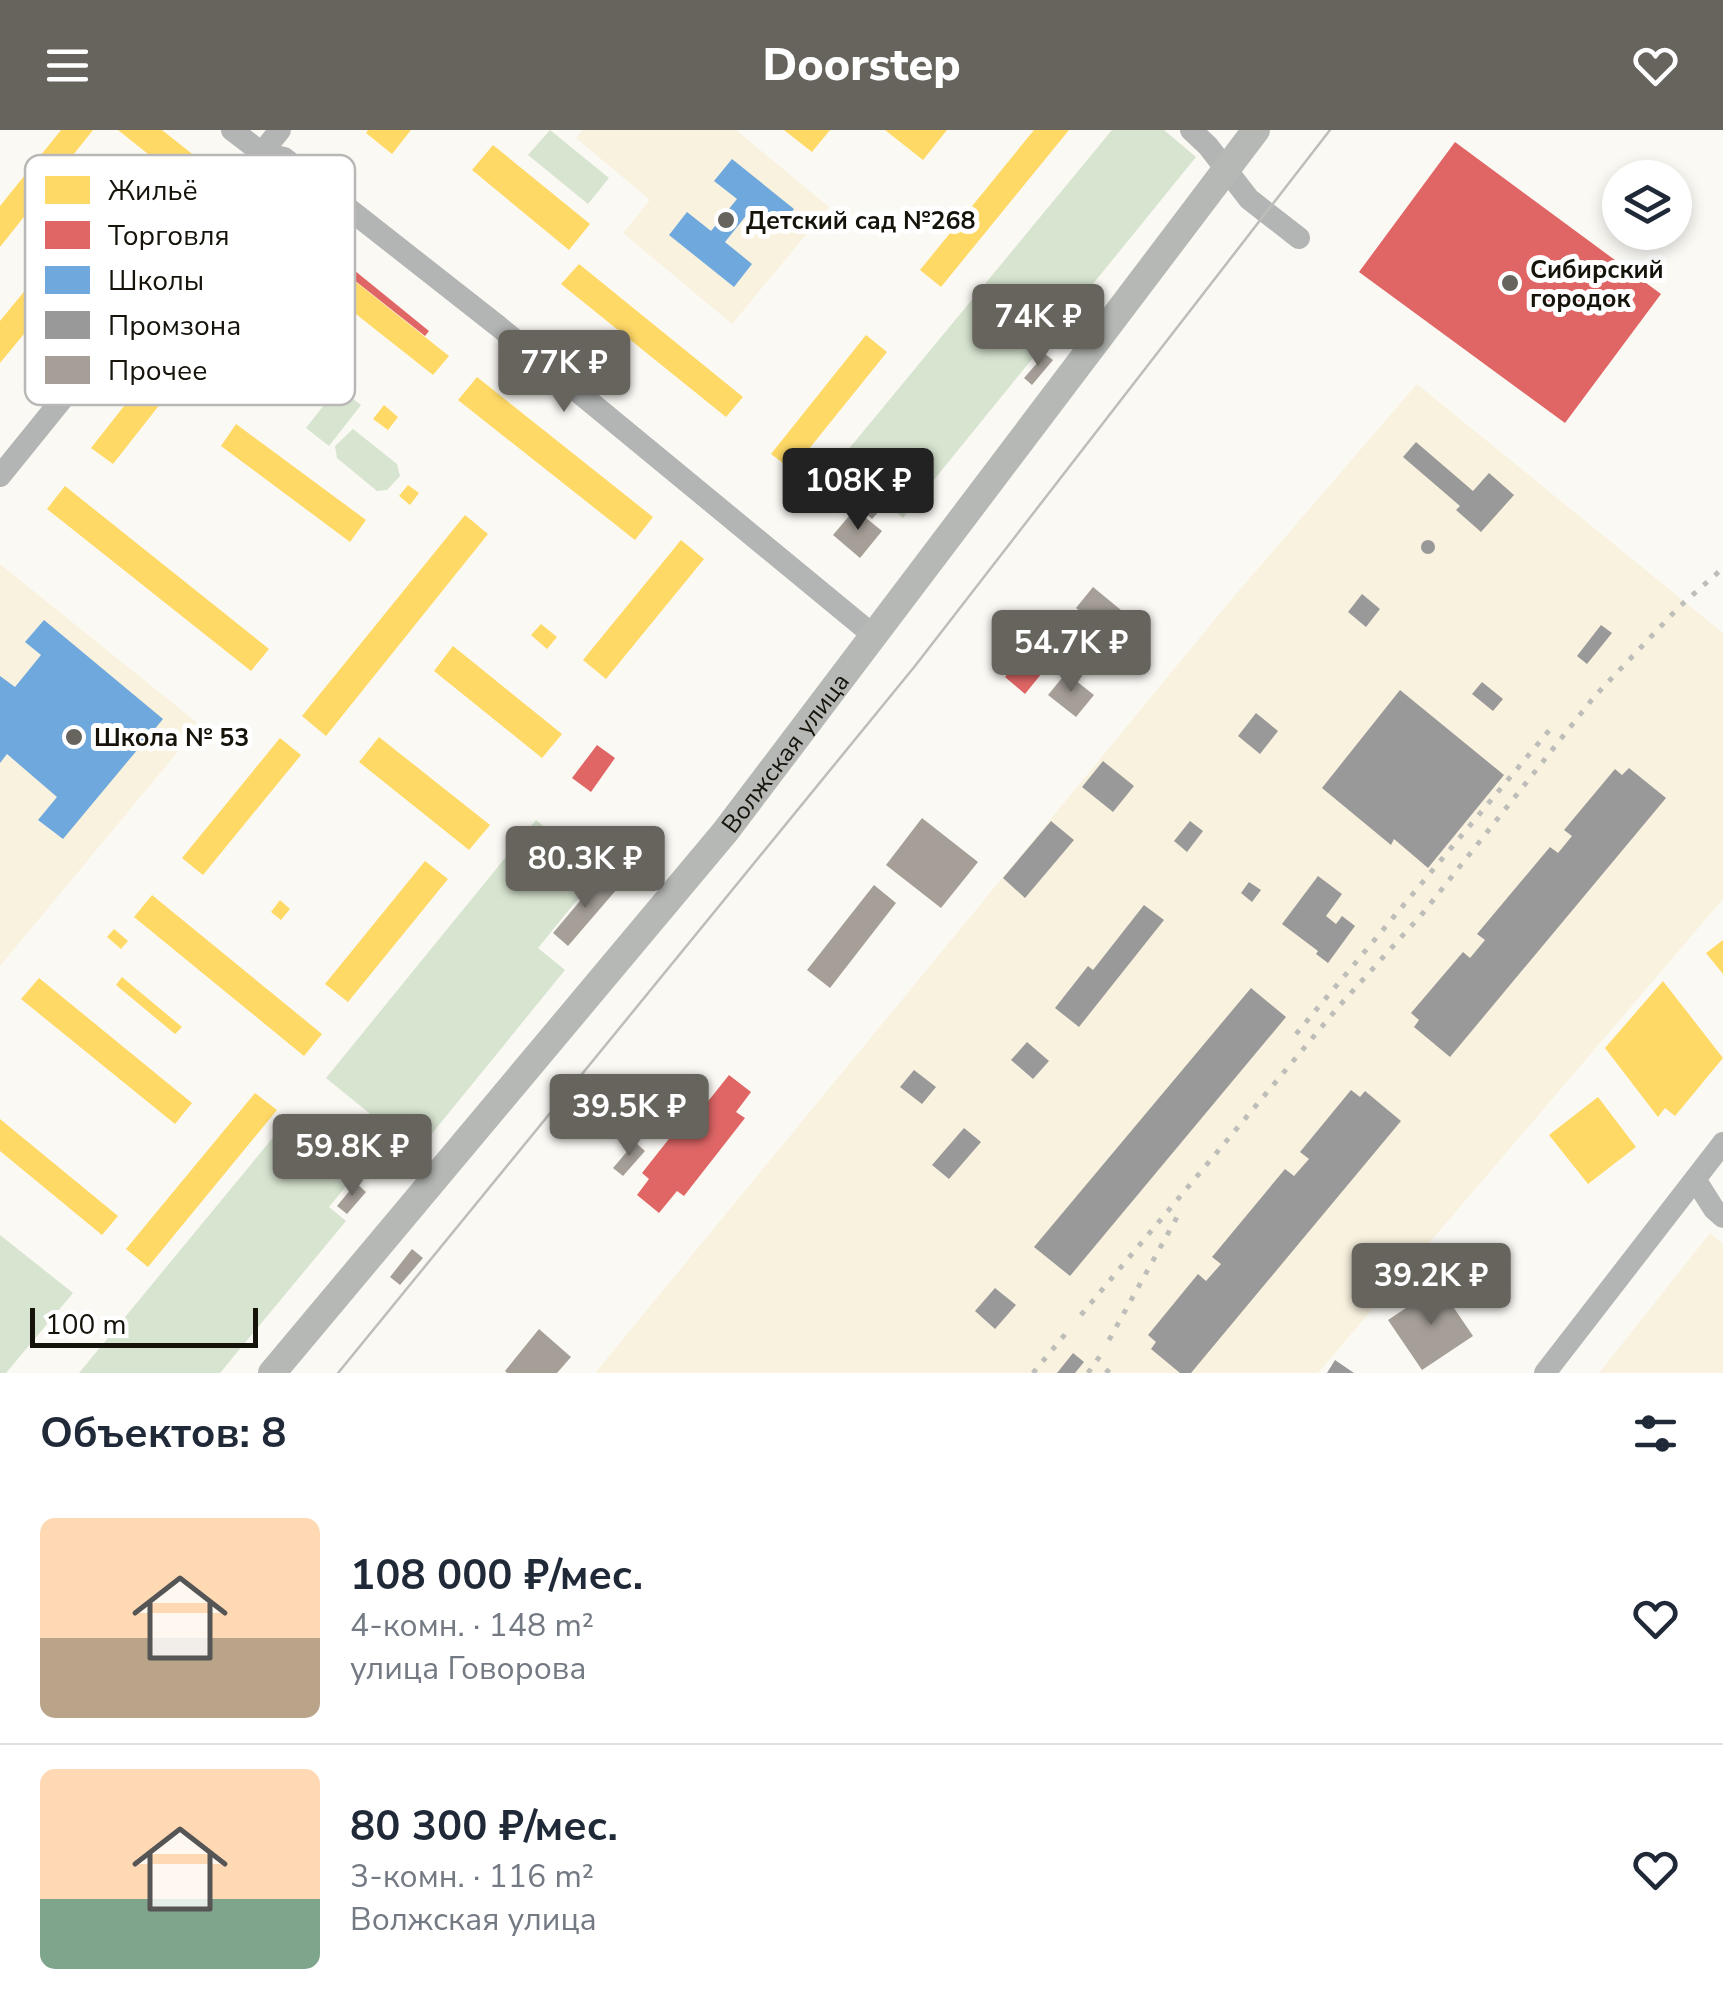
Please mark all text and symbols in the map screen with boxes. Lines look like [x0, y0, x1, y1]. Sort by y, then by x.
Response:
text: Doorstep [762, 35, 961, 96]
icon: menu [40, 38, 95, 93]
icon: heart [1628, 38, 1683, 93]
legend [25, 155, 355, 405]
map controls [1602, 160, 1692, 250]
button: layers [1602, 160, 1692, 250]
text: Жильё [108, 172, 198, 210]
place label: Детский сад №268 [746, 204, 976, 238]
marker: Детский сад №268 [715, 209, 737, 231]
text: Торговля [108, 217, 230, 255]
place label: Сибирский городок [1530, 253, 1664, 316]
text: Школы [108, 262, 204, 300]
marker: Сибирский городок [1499, 272, 1521, 294]
pin: 74K ₽ [968, 284, 1108, 369]
text: 74K ₽ [994, 295, 1082, 338]
text: Промзона [108, 307, 241, 345]
pin: 77K ₽ [494, 330, 634, 415]
text: 77K ₽ [520, 341, 608, 384]
text: Прочее [108, 352, 207, 390]
pin: 108K ₽ [777, 448, 939, 533]
text: 108K ₽ [805, 459, 911, 502]
pin: 54.7K ₽ [979, 610, 1163, 695]
text: 54.7K ₽ [1014, 621, 1128, 664]
street label: Волжская улица [714, 666, 858, 841]
place label: Школа № 53 [94, 721, 249, 755]
marker: Школа № 53 [63, 726, 85, 748]
pin: 80.3K ₽ [493, 826, 677, 911]
text: 80.3K ₽ [528, 837, 642, 880]
pin: 39.5K ₽ [537, 1074, 721, 1159]
text: 39.5K ₽ [572, 1085, 686, 1128]
pin: 59.8K ₽ [260, 1114, 444, 1199]
text: 59.8K ₽ [295, 1125, 409, 1168]
pin: 39.2K ₽ [1339, 1243, 1523, 1328]
text: 39.2K ₽ [1374, 1254, 1488, 1297]
scale bar [30, 1303, 258, 1348]
text: 100 m [45, 1306, 127, 1344]
text: Объектов: 8 [40, 1405, 286, 1462]
icon: filters [1628, 1406, 1683, 1461]
text: 108 000 ₽/мес. [350, 1547, 643, 1604]
icon: home [120, 1558, 240, 1678]
icon: heart [1628, 1591, 1683, 1646]
text: 4-комн. · 148 m² [350, 1604, 594, 1647]
text: улица Говорова [350, 1647, 587, 1690]
text: 80 300 ₽/мес. [350, 1798, 618, 1855]
icon: home [120, 1809, 240, 1929]
icon: heart [1628, 1842, 1683, 1897]
text: 3-комн. · 116 m² [350, 1855, 594, 1898]
text: Волжская улица [350, 1898, 597, 1941]

